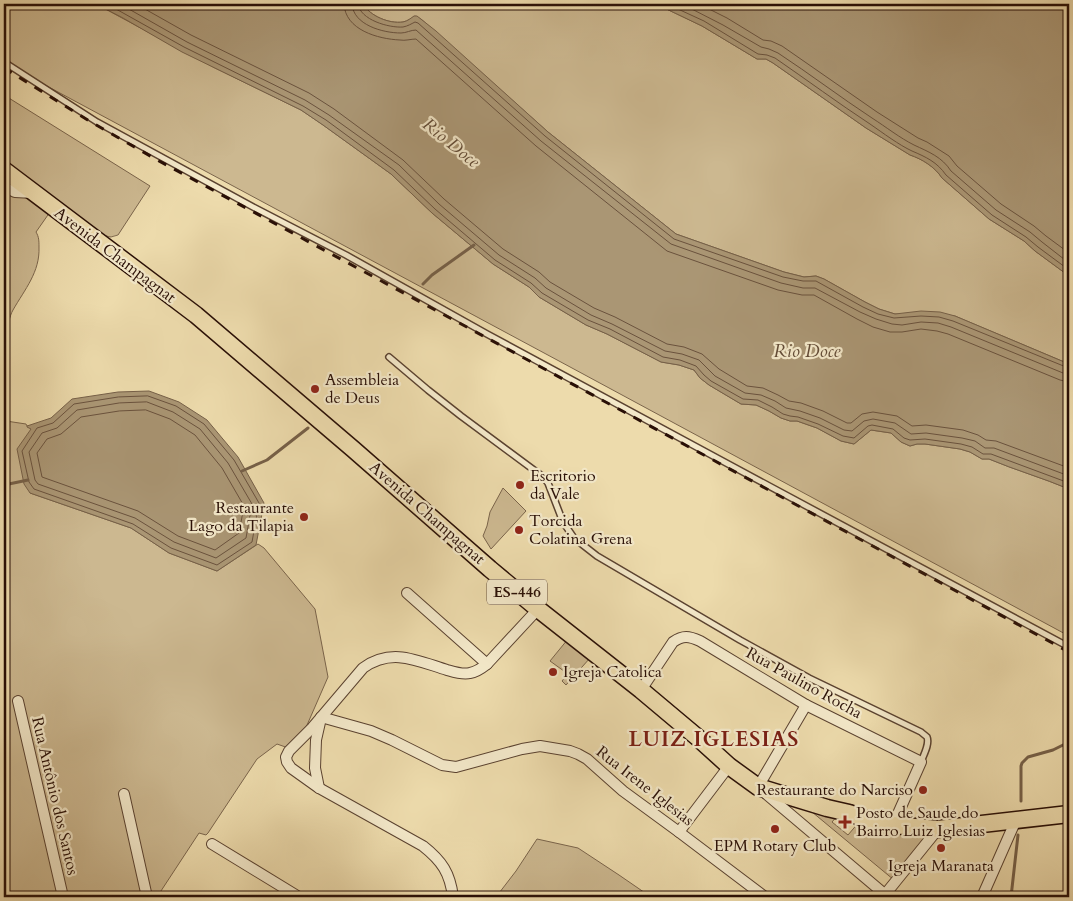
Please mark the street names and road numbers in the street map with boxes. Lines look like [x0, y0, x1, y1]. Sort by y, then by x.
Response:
street label: Avenida Champagnat [50, 202, 180, 308]
street label: Avenida Champagnat [364, 456, 490, 570]
road number: ES-446 [487, 580, 547, 604]
street label: Rua Paulino Rocha [742, 642, 866, 724]
street label: Rua Antônio dos Santos [26, 715, 84, 877]
street label: Rua Irene Iglesias [592, 741, 698, 831]

